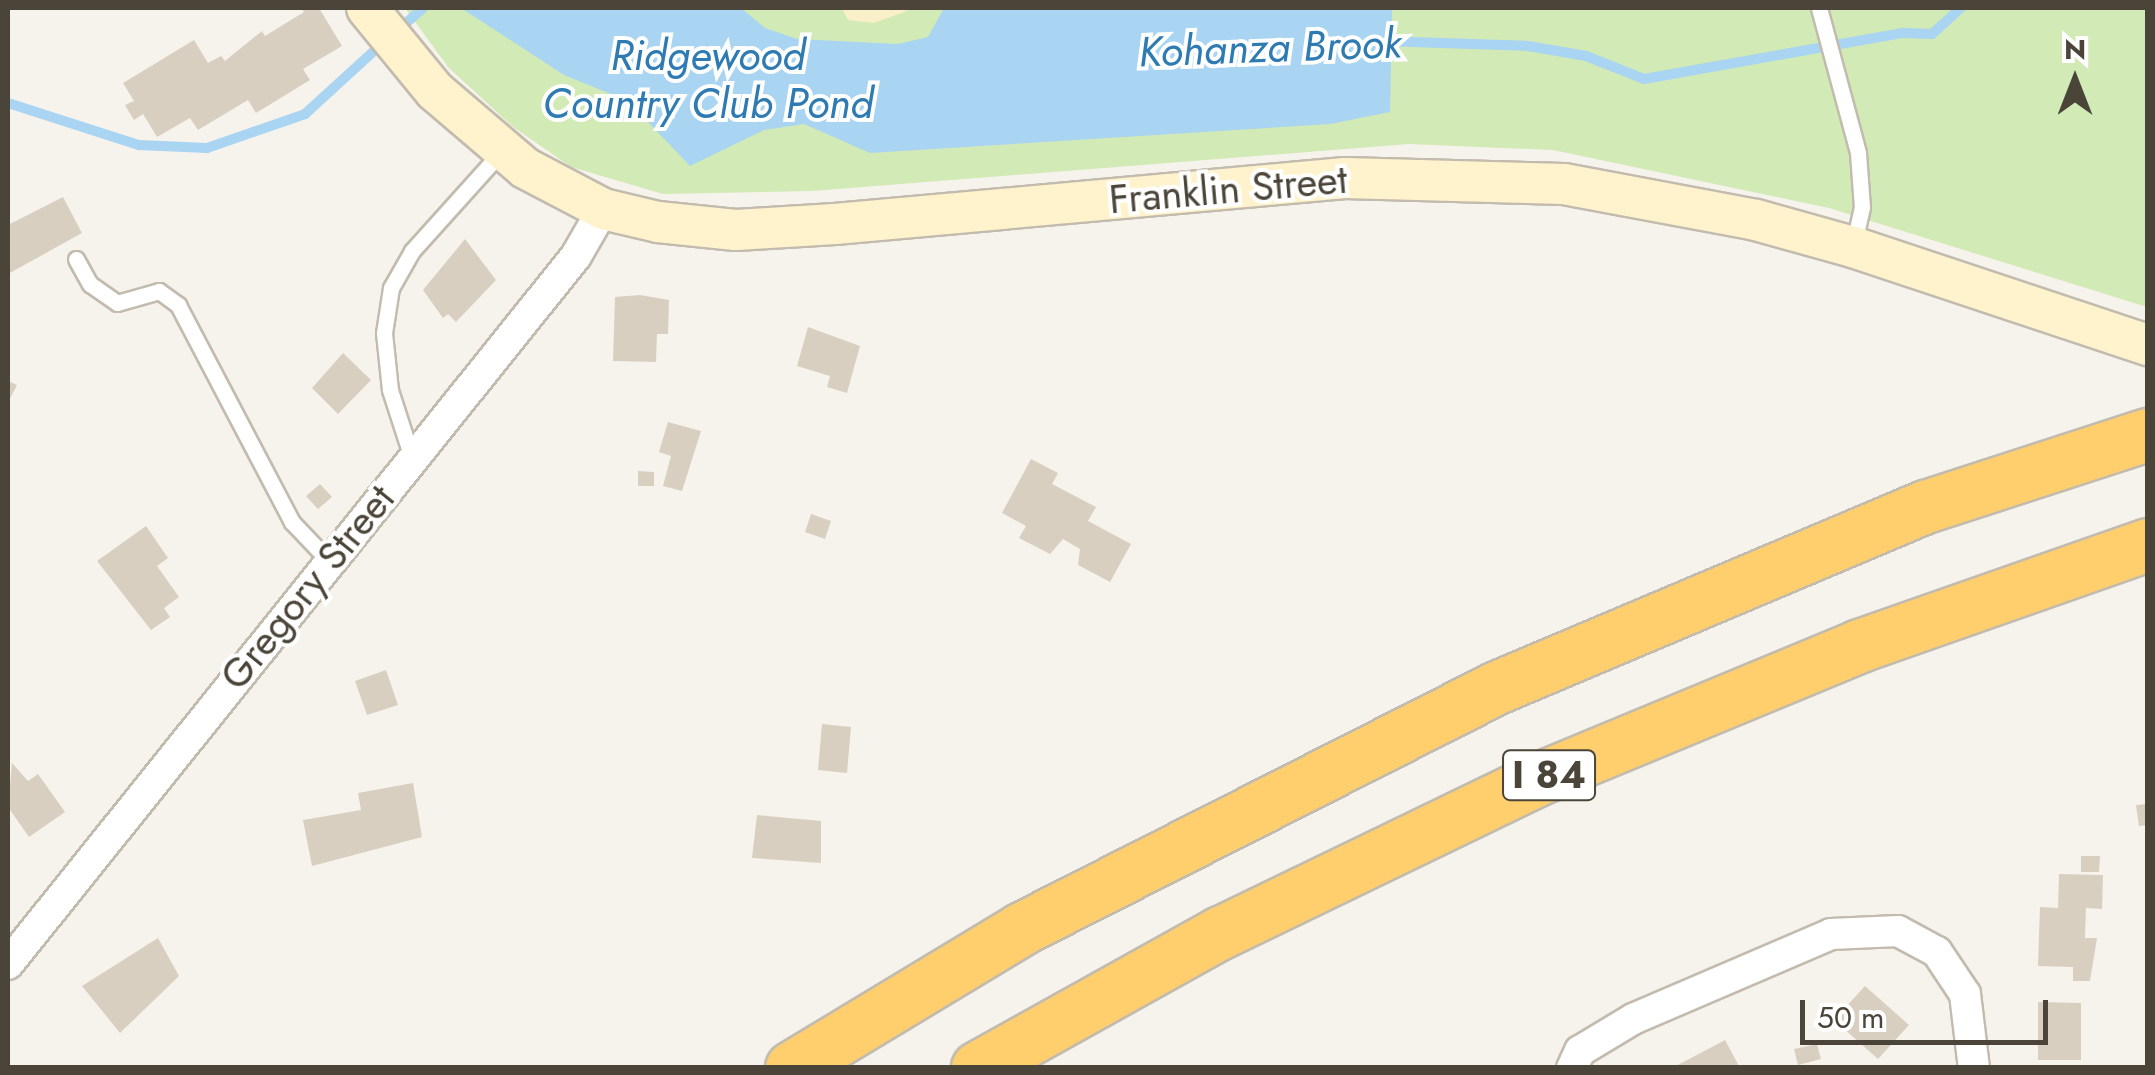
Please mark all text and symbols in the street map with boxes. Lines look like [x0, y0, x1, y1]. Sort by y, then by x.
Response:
water label: Kohanza Brook [1138, 18, 1402, 78]
text: N [2064, 29, 2086, 70]
north arrow [2025, 30, 2125, 130]
water label: Ridgewood Country Club Pond [542, 31, 874, 130]
street label: Franklin Street [1107, 155, 1349, 223]
street label: Gregory Street [210, 475, 404, 699]
road number: I 84 [1502, 742, 1596, 808]
scale bar [1805, 980, 2052, 1042]
text: 50 m [1817, 996, 1884, 1039]

